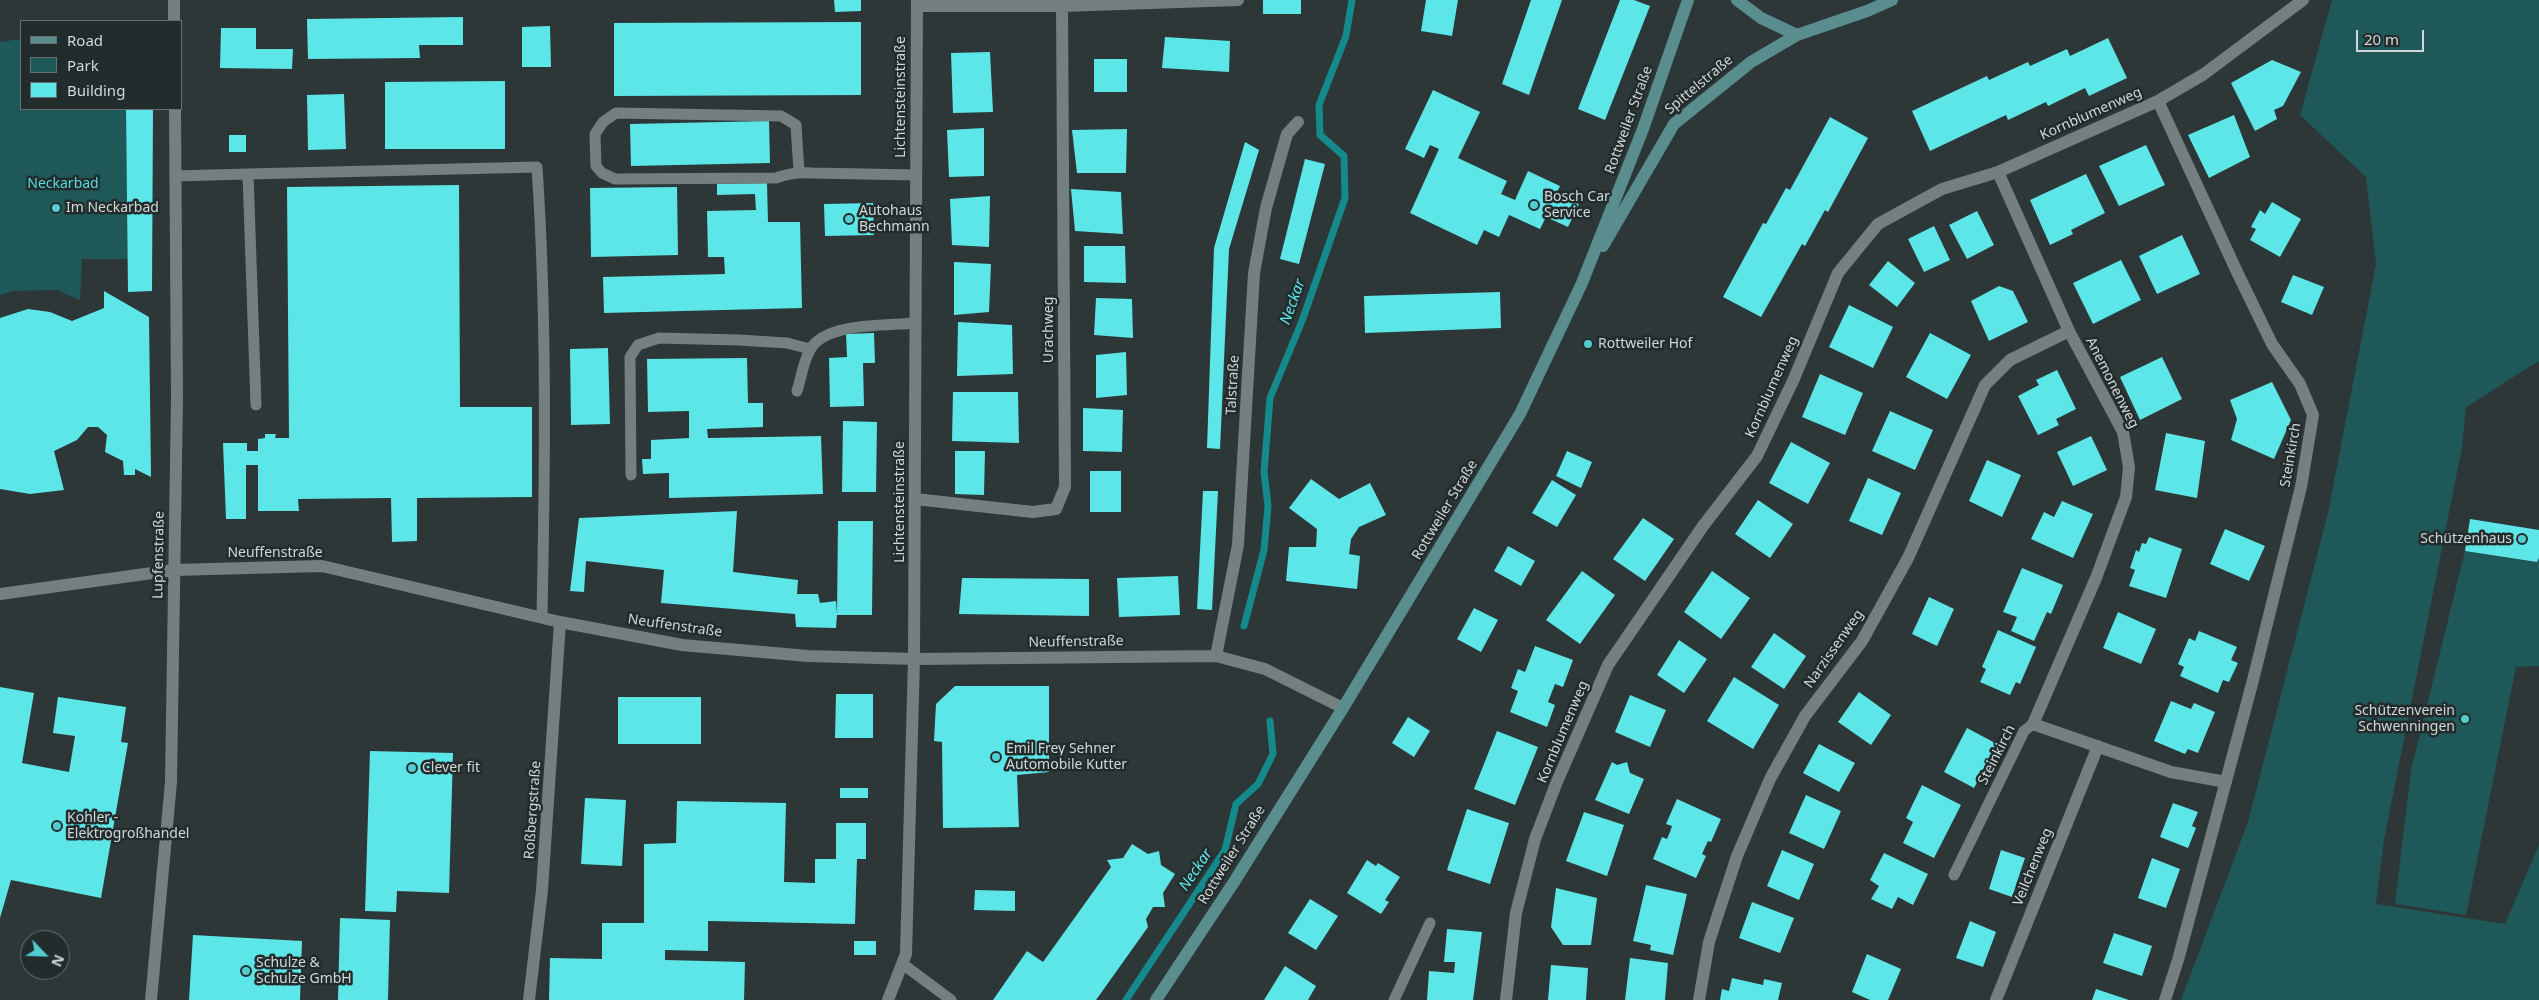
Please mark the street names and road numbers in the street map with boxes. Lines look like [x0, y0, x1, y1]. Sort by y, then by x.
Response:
street label: Lichtensteinstraße [893, 36, 909, 158]
street label: Spittelstraße [1662, 52, 1736, 118]
street label: Rottweiler Straße [1602, 64, 1656, 176]
street label: Kornblumenweg [2038, 84, 2144, 144]
street label: Urachweg [1041, 297, 1057, 363]
street label: Kornblumenweg [1742, 334, 1802, 440]
street label: Anemonenweg [2082, 335, 2142, 431]
street label: Talstraße [1223, 355, 1243, 415]
street label: Steinkirch [2277, 422, 2305, 488]
street label: Lichtensteinstraße [892, 441, 908, 563]
street label: Rottweiler Straße [1409, 457, 1481, 563]
street label: Lupfenstraße [150, 511, 168, 599]
street label: Neuffenstraße [227, 545, 323, 561]
street label: Narzissenweg [1801, 607, 1867, 691]
street label: Neuffenstraße [627, 611, 723, 641]
street label: Neuffenstraße [1028, 633, 1124, 651]
street label: Kornblumenweg [1534, 678, 1592, 786]
street label: Steinkirch [1975, 722, 2019, 788]
street label: Roßbergstraße [521, 760, 545, 860]
street label: Rottweiler Straße [1195, 802, 1269, 908]
street label: Veilchenweg [2010, 826, 2056, 908]

